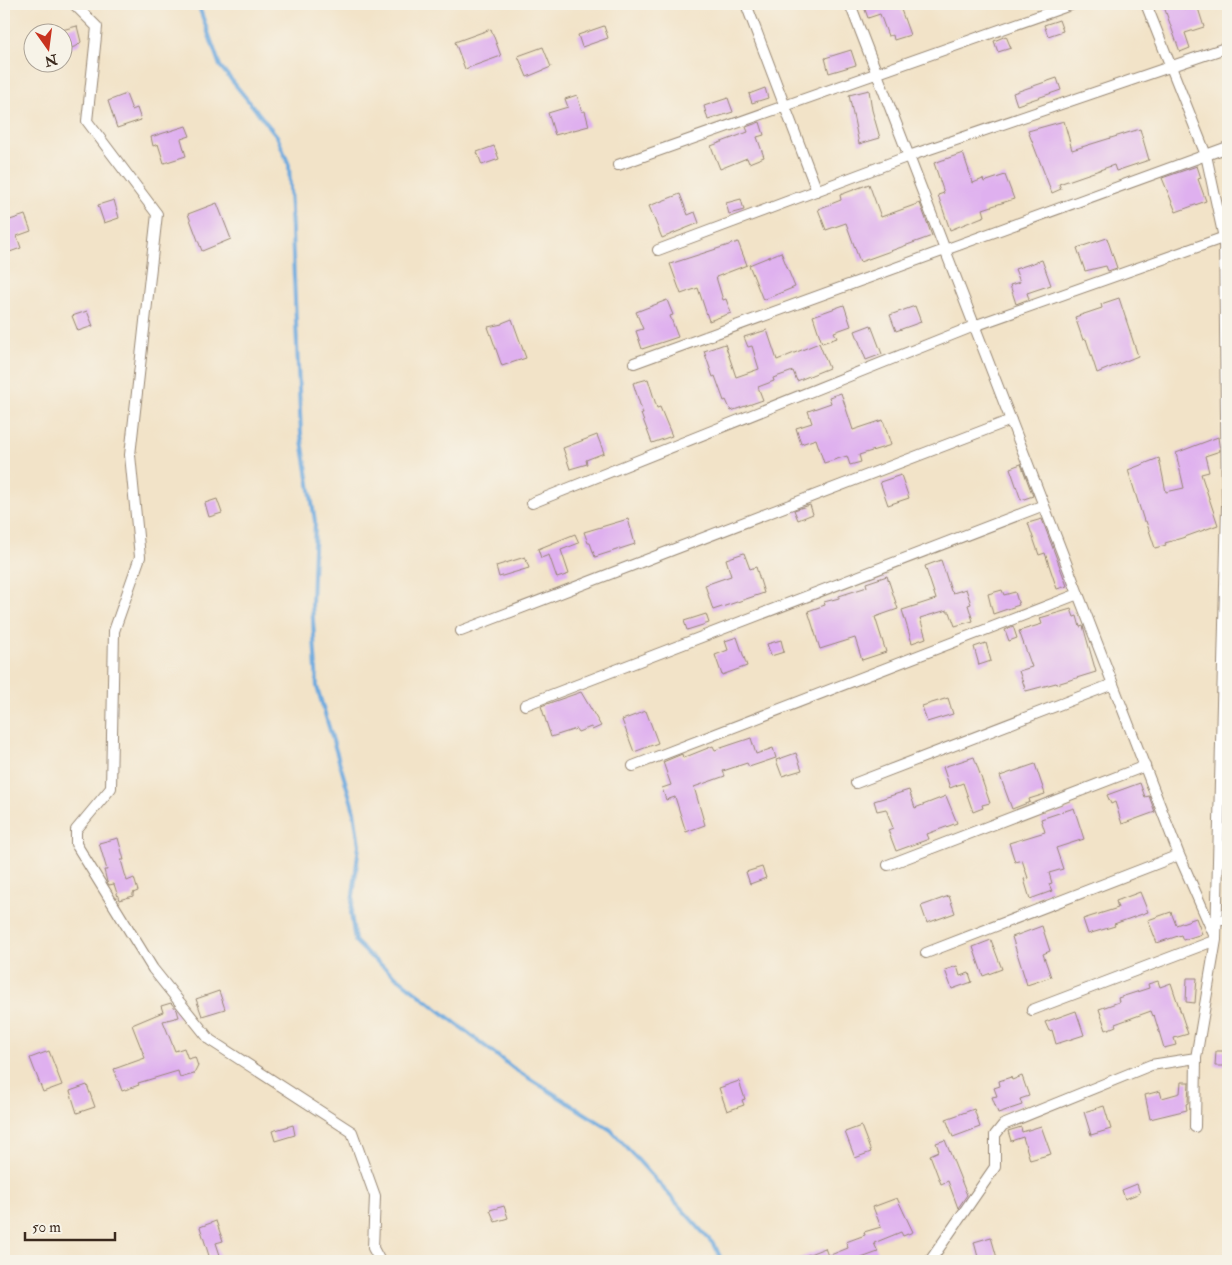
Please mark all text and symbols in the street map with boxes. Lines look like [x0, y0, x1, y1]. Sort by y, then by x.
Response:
north arrow [22, 22, 72, 72]
text: N [42, 50, 60, 70]
scale bar [25, 1210, 115, 1242]
text: 50 m [32, 1218, 61, 1237]

